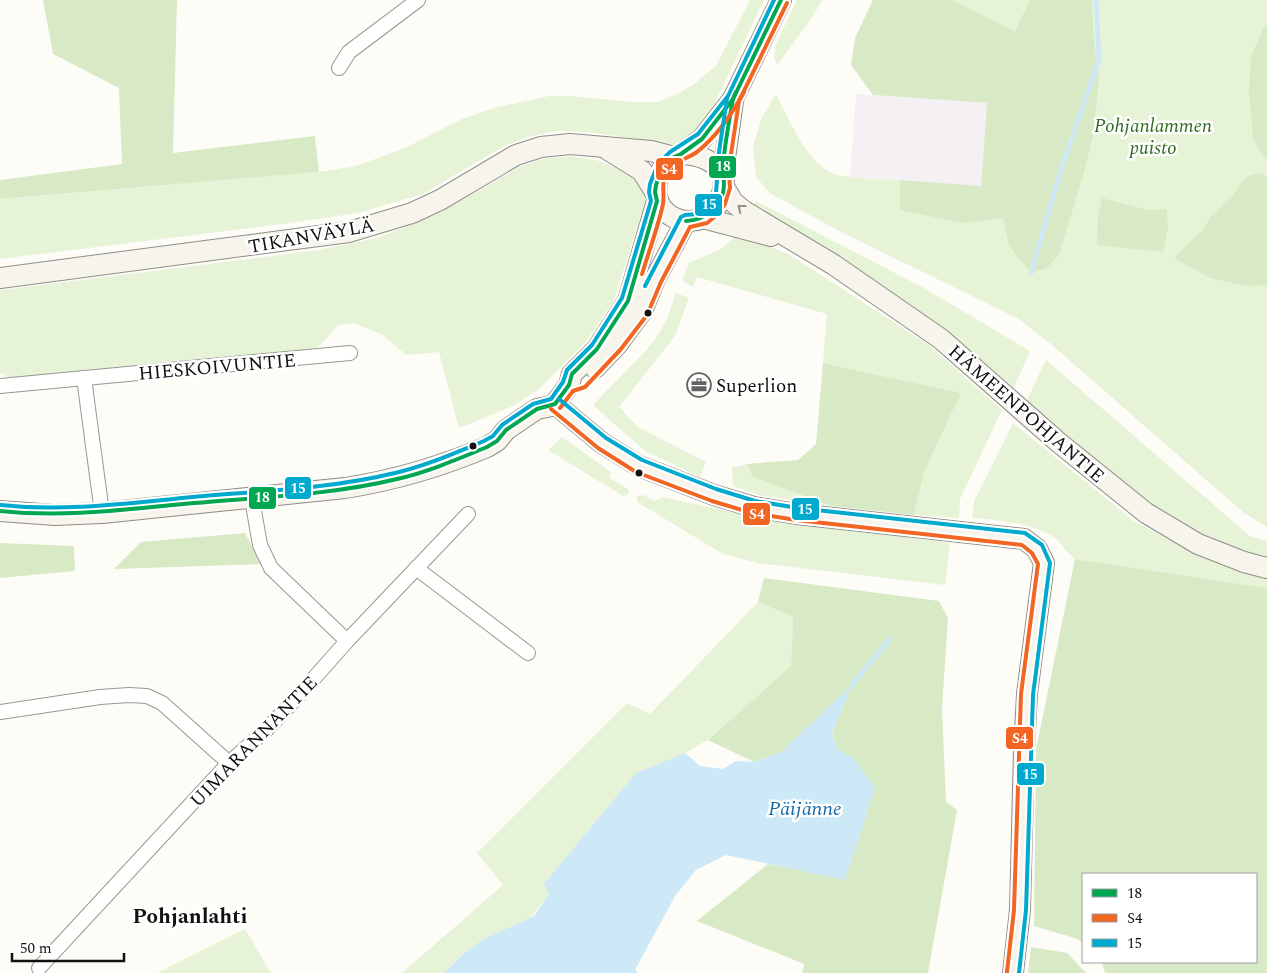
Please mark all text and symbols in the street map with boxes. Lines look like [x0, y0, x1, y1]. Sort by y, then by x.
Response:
park label: Pohjanlammen puisto [1094, 112, 1212, 163]
line badge: 18 [708, 155, 737, 179]
text: 18 [715, 156, 731, 177]
line badge: S4 [655, 157, 684, 181]
text: S4 [661, 159, 677, 180]
line badge: 15 [694, 193, 723, 217]
text: 15 [701, 194, 717, 215]
one-way arrow [738, 206, 747, 214]
street label: TIKANVÄYLÄ [246, 211, 376, 262]
unlabelled marker [643, 308, 653, 318]
street label: HÄMEENPOHJANTIE [941, 338, 1111, 490]
street label: HIESKOIVUNTIE [137, 346, 297, 389]
office icon: Superlion [686, 372, 712, 398]
place label: Superlion [716, 372, 797, 401]
unlabelled marker [468, 441, 478, 451]
unlabelled marker [634, 468, 644, 478]
line badge: 15 [284, 476, 312, 500]
text: 15 [290, 478, 306, 499]
line badge: 18 [248, 486, 277, 510]
text: 18 [254, 487, 270, 508]
line badge: 15 [791, 497, 820, 521]
text: 15 [797, 499, 813, 520]
line badge: S4 [742, 502, 771, 526]
text: S4 [749, 504, 765, 525]
street label: UIMARANNANTIE [183, 669, 325, 815]
line badge: S4 [1005, 726, 1034, 750]
text: S4 [1012, 728, 1028, 749]
line badge: 15 [1016, 762, 1045, 786]
text: 15 [1022, 764, 1038, 785]
water label: Päijänne [768, 794, 842, 824]
legend [1082, 873, 1257, 963]
text: 18 [1127, 882, 1142, 905]
district label: Pohjanlahti [133, 901, 247, 933]
text: S4 [1127, 907, 1143, 930]
scale bar [12, 930, 125, 962]
text: 15 [1127, 932, 1142, 955]
text: 50 m [20, 937, 52, 960]

